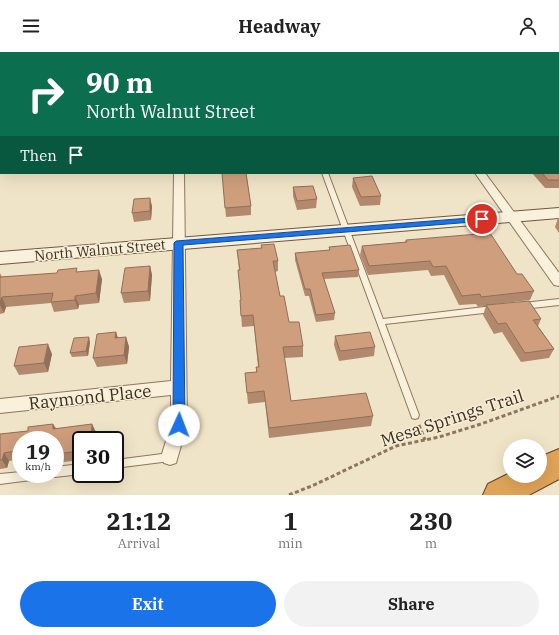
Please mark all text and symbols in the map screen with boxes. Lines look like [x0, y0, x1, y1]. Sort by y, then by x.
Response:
icon: menu [20, 15, 42, 37]
text: Headway [238, 15, 321, 38]
icon: person [517, 15, 539, 37]
text: 90 m [86, 64, 153, 101]
icon: right [20, 68, 72, 120]
text: North Walnut Street [86, 100, 255, 123]
icon: arrive [65, 144, 87, 166]
text: Then [20, 146, 57, 165]
pin [465, 202, 499, 236]
icon: arrive [471, 208, 493, 230]
street label: North Walnut Street [34, 235, 166, 265]
street label: Raymond Place [28, 380, 152, 414]
street label: Mesa Springs Trail [378, 384, 526, 452]
position arrow [158, 404, 200, 446]
speed limit sign: 30 [72, 431, 124, 483]
text: 19 [26, 438, 50, 465]
map controls [503, 439, 547, 483]
button: layers [503, 439, 547, 483]
text: km/h [25, 460, 51, 473]
text: 21:12 [107, 505, 171, 537]
text: 1 [283, 505, 298, 537]
text: 230 [409, 505, 452, 537]
text: Arrival [118, 535, 160, 552]
text: min [278, 535, 303, 552]
text: m [425, 535, 437, 552]
button: Exit [20, 581, 276, 627]
button: Share [284, 581, 539, 627]

